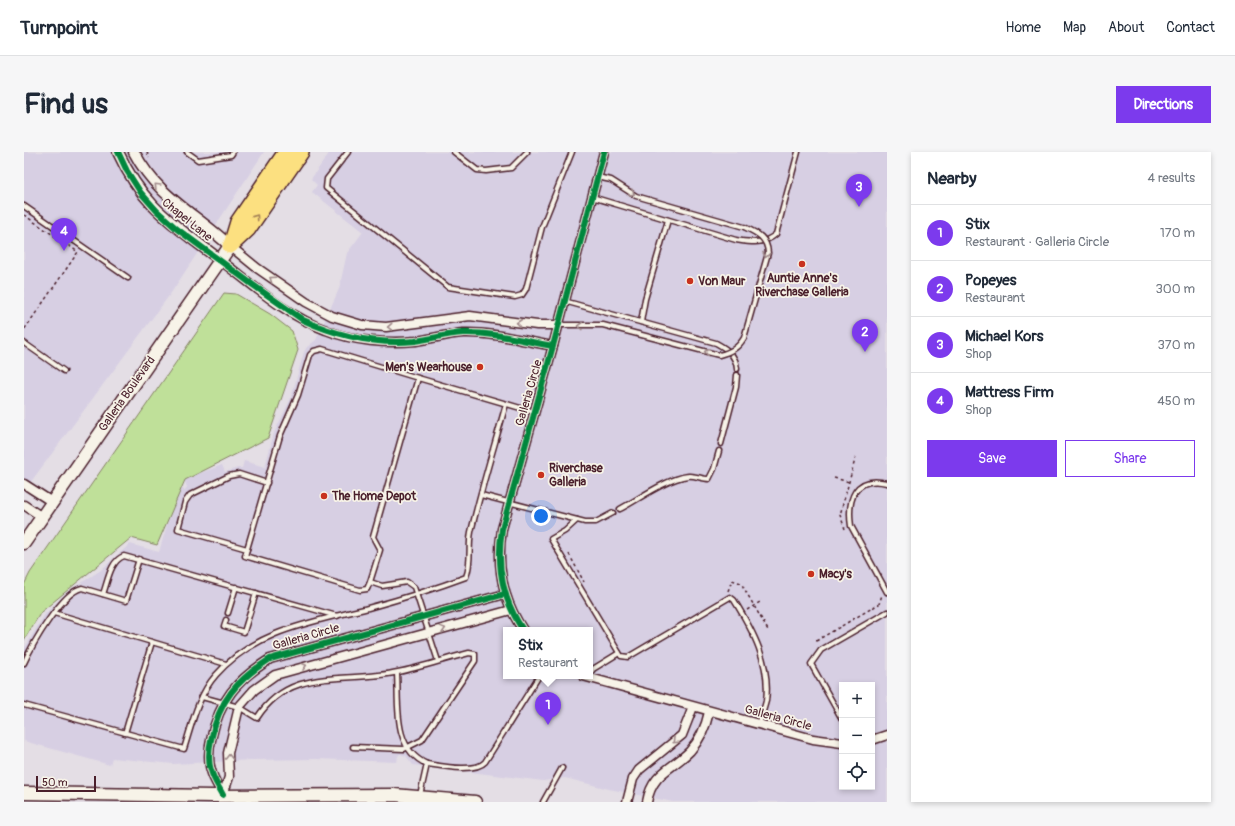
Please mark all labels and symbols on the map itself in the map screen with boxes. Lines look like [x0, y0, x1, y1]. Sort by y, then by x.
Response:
pin: 3 [846, 174, 872, 207]
one-way arrow [154, 183, 162, 191]
one-way arrow [628, 188, 635, 196]
street label: Chapel Lane [159, 195, 215, 245]
one-way arrow [251, 214, 259, 221]
pin: 4 [51, 218, 77, 251]
one-way arrow [762, 252, 771, 259]
marker: Auntie Anne's Riverchase Galleria [797, 259, 807, 269]
place label: Auntie Anne's Riverchase Galleria [755, 271, 849, 300]
place label: Von Maur [698, 274, 746, 289]
marker: Von Maur [685, 276, 695, 286]
one-way arrow [270, 277, 277, 284]
one-way arrow [516, 319, 522, 328]
pin: 2 [852, 319, 878, 352]
one-way arrow [387, 322, 393, 331]
one-way arrow [577, 322, 583, 330]
one-way arrow [704, 349, 710, 357]
street label: Galleria Boulevard [95, 353, 159, 435]
street label: Galleria Circle [512, 358, 546, 428]
place label: Men's Wearhouse [385, 360, 473, 375]
marker: Men's Wearhouse [475, 362, 485, 372]
place label: Riverchase Galleria [549, 461, 604, 490]
marker: Riverchase Galleria [536, 470, 546, 480]
place label: The Home Depot [331, 489, 417, 504]
marker: The Home Depot [319, 491, 329, 501]
your location [531, 506, 551, 526]
place label: Macy's [819, 567, 853, 582]
marker: Macy's [806, 569, 816, 579]
street label: Galleria Circle [271, 620, 341, 654]
one-way arrow [440, 625, 446, 633]
one-way arrow [300, 662, 307, 671]
pin: 1 [535, 692, 561, 725]
street label: Galleria Circle [743, 702, 813, 734]
one-way arrow [672, 737, 680, 744]
one-way arrow [225, 754, 233, 760]
scale bar [36, 774, 96, 793]

